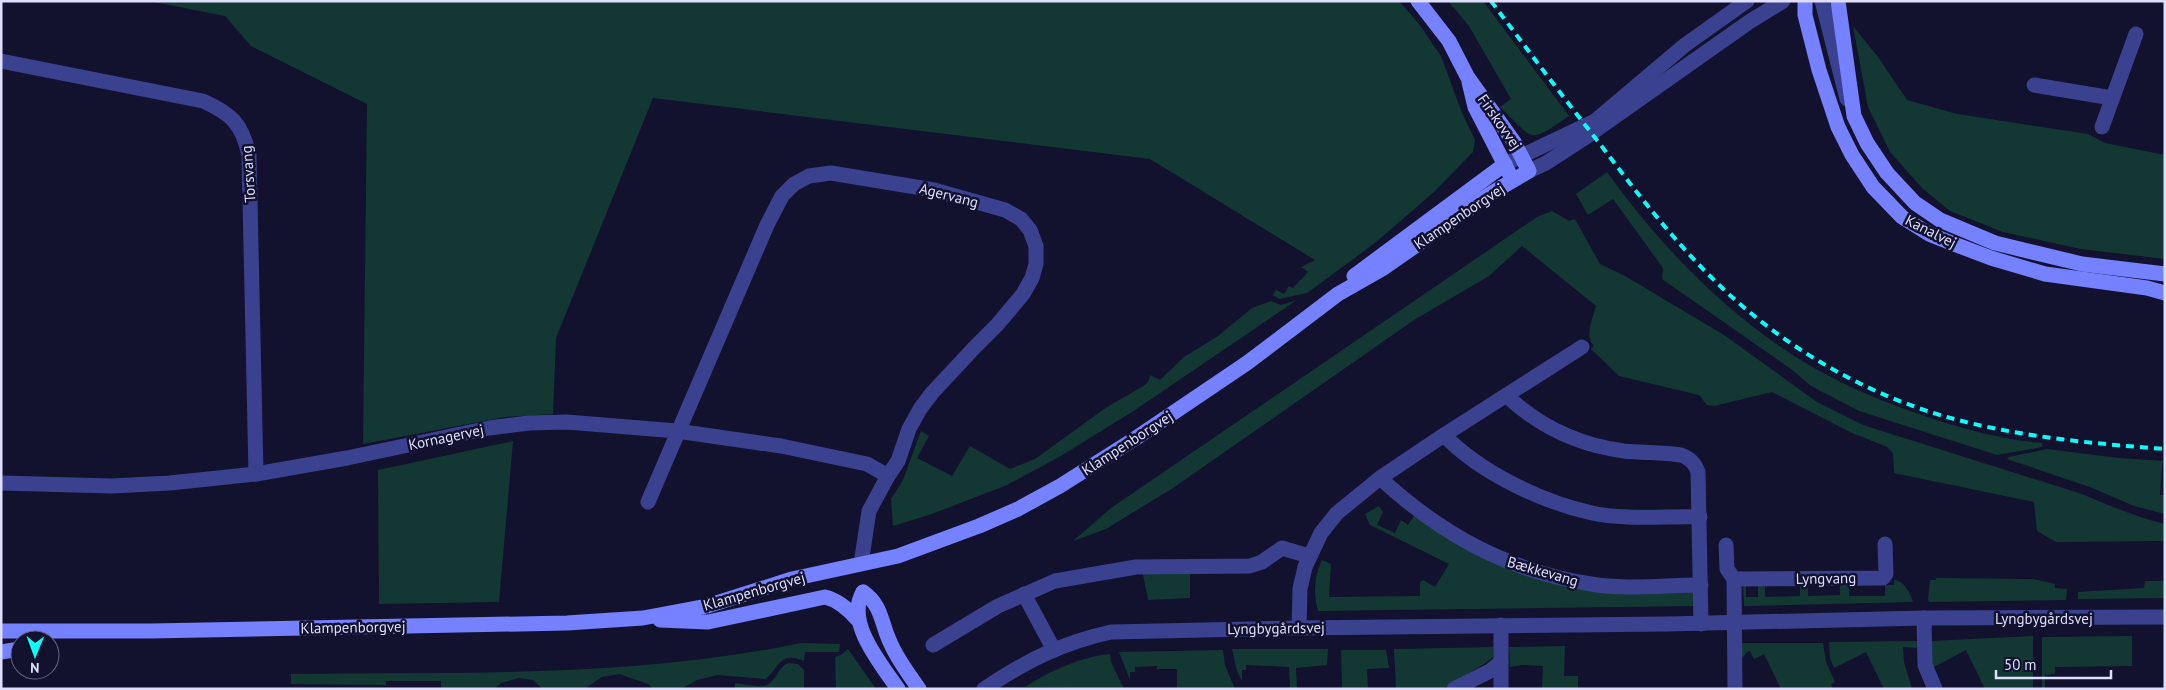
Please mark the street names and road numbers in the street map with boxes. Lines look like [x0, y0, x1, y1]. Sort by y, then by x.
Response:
street label: Firskovvej [1474, 90, 1526, 154]
street label: Torsvang [237, 145, 259, 203]
street label: Agervang [917, 178, 981, 212]
street label: Klampenborgvej [1410, 179, 1508, 253]
street label: Kanalvej [1902, 210, 1960, 252]
street label: Klampenborgvej [1078, 406, 1176, 480]
street label: Kornagervej [407, 420, 485, 454]
street label: Bækkevang [1505, 552, 1581, 590]
street label: Klampenborgvej [701, 567, 807, 615]
street label: Lyngvang [1796, 568, 1856, 588]
street label: Lyngbygårdsvej [1995, 609, 2093, 628]
street label: Klampenborgvej [300, 617, 406, 637]
street label: Lyngbygårdsvej [1227, 618, 1325, 638]

